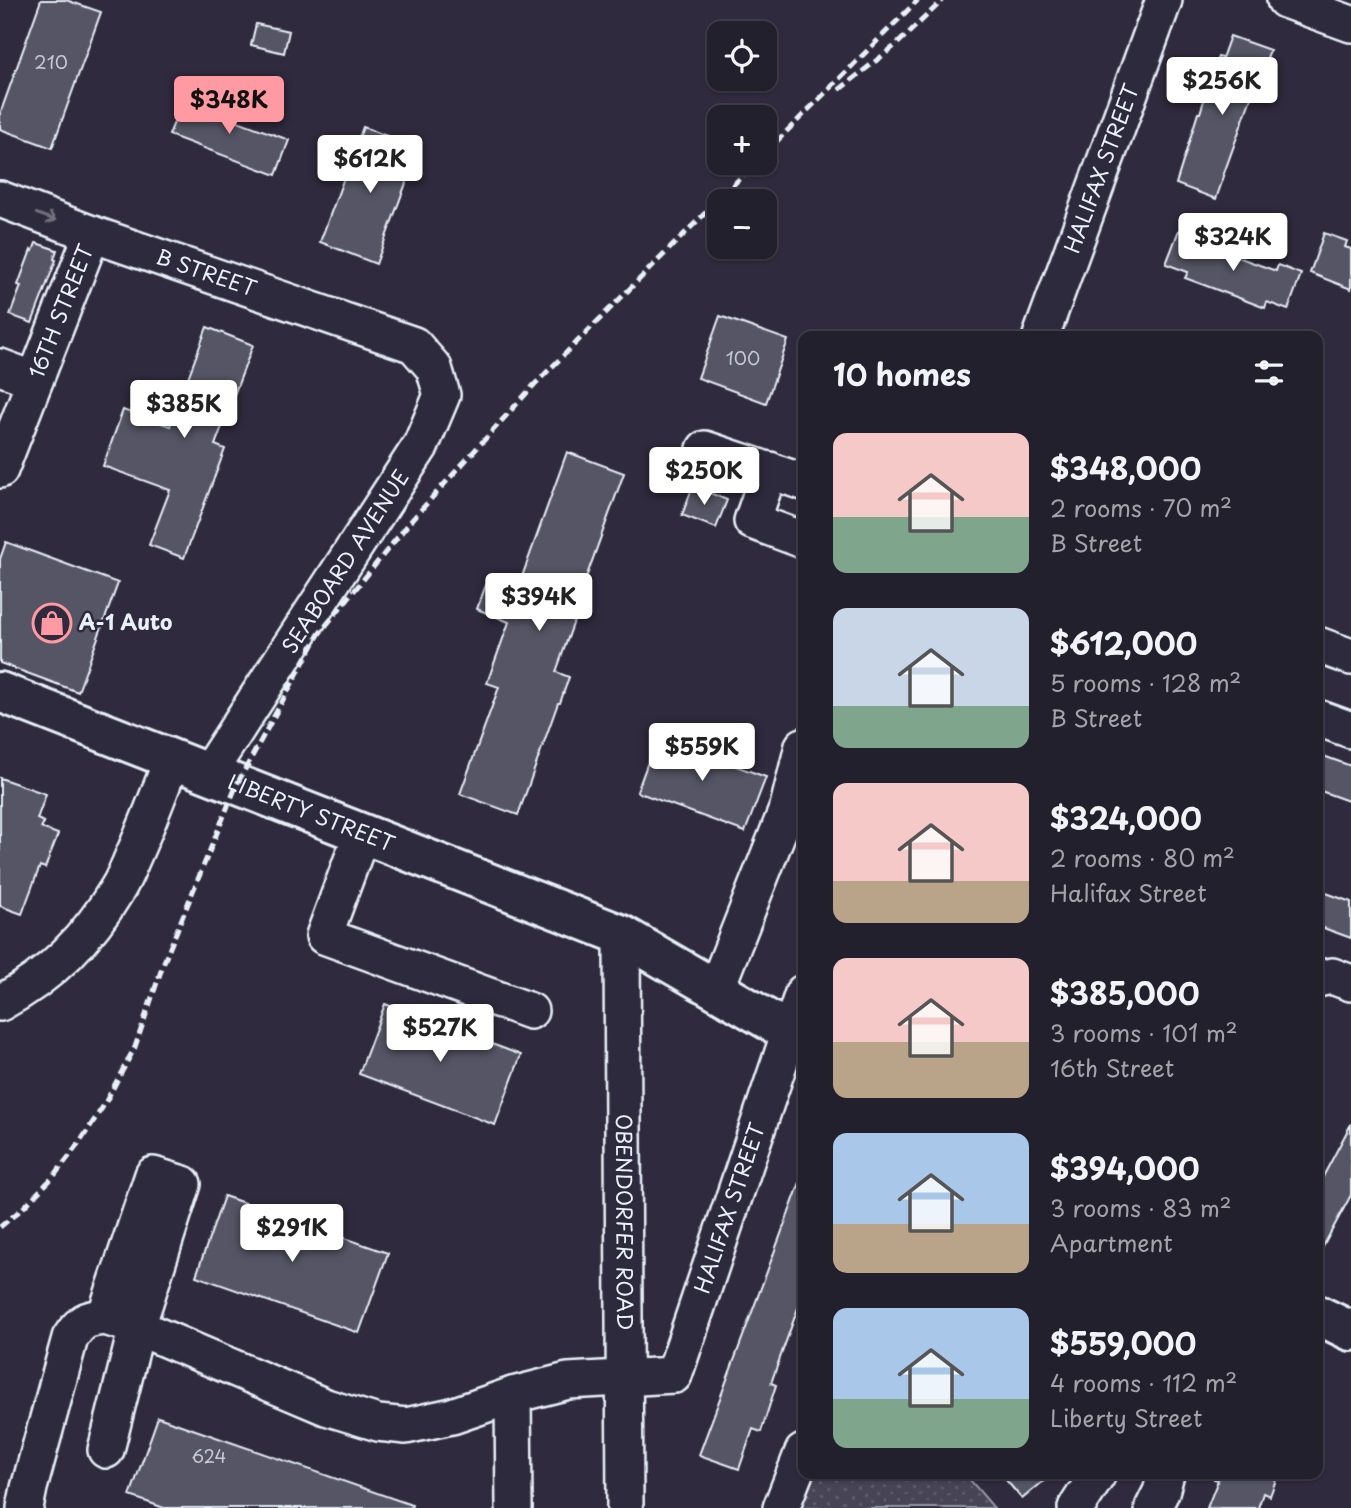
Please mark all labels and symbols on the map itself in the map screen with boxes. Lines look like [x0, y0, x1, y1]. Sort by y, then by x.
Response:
house number: 210 [34, 48, 68, 75]
pin: $256K [1173, 58, 1271, 117]
pin: $348K [180, 76, 278, 136]
street label: HALIFAX STREET [1055, 79, 1146, 257]
pin: $612K [321, 136, 419, 195]
one-way arrow [35, 211, 56, 224]
pin: $324K [1184, 214, 1282, 273]
street label: 16TH STREET [19, 239, 101, 383]
street label: B STREET [152, 239, 262, 304]
house number: 100 [726, 344, 760, 371]
pin: $385K [135, 380, 233, 440]
pin: $250K [655, 448, 753, 507]
street label: SEABOARD AVENUE [273, 463, 416, 659]
pin: $394K [490, 574, 588, 633]
shop icon: A-1 Auto [31, 602, 73, 644]
place label: A-1 Auto [79, 605, 172, 637]
pin: $559K [653, 724, 751, 783]
street label: LIBERTY STREET [224, 765, 400, 859]
pin: $527K [391, 1004, 489, 1064]
street label: OBENDORFER ROAD [609, 1114, 642, 1330]
street label: HALIFAX STREET [685, 1118, 772, 1297]
pin: $291K [243, 1204, 341, 1264]
house number: 624 [191, 1442, 227, 1469]

